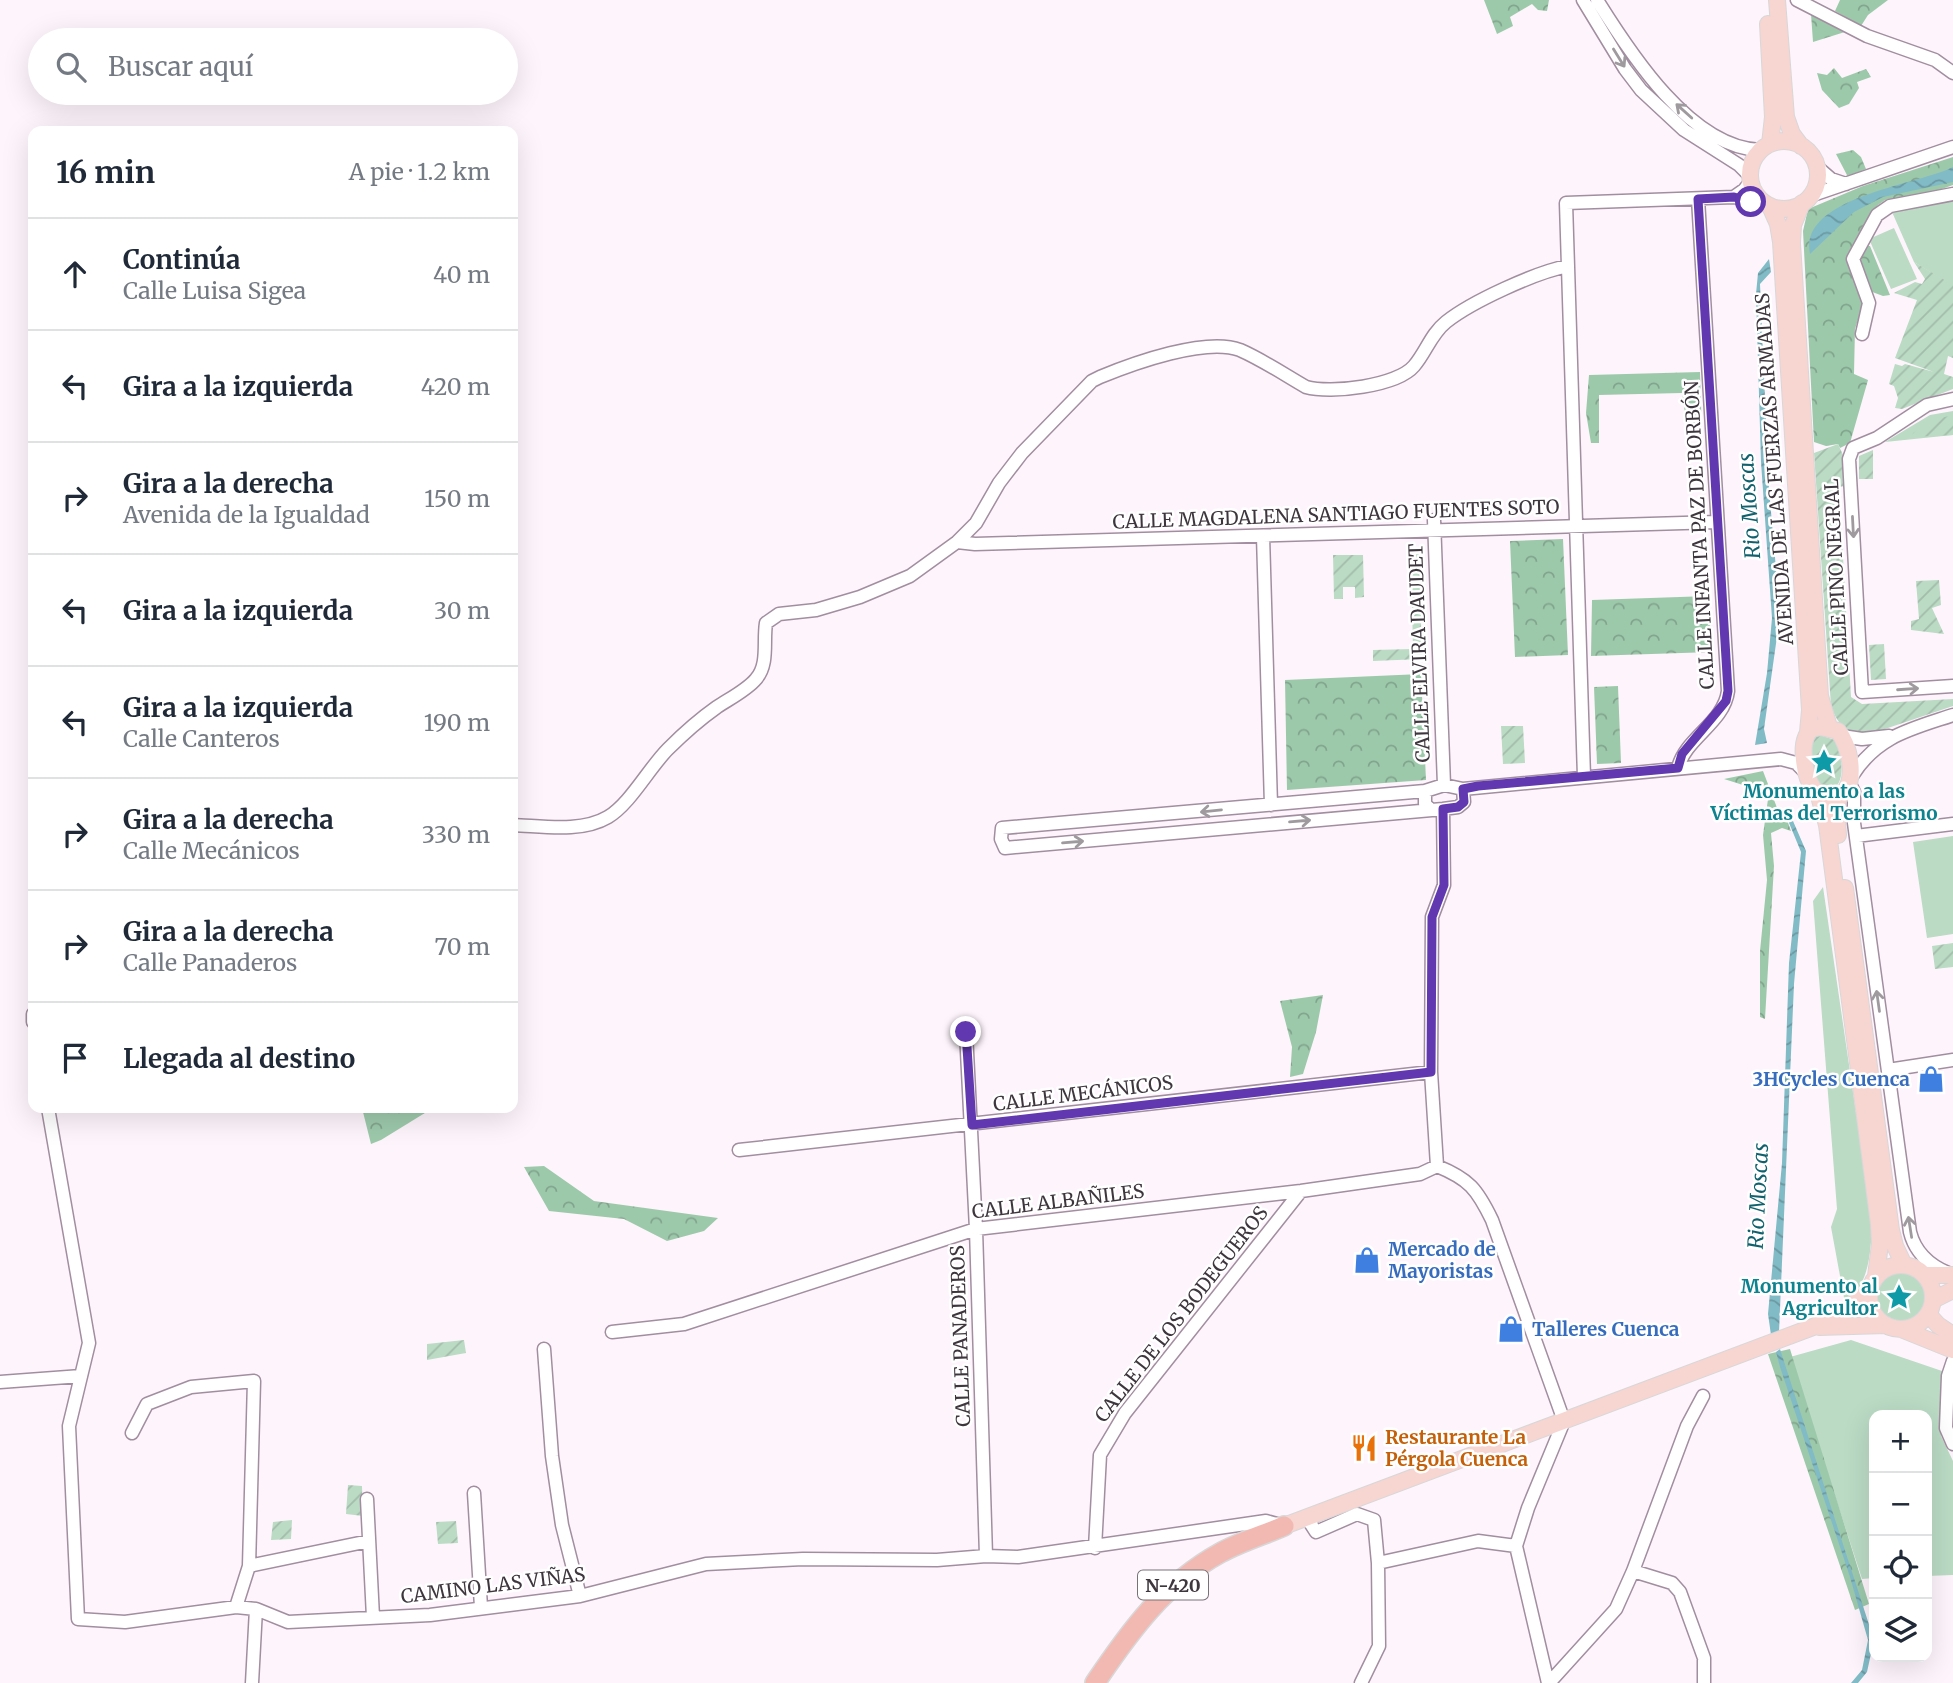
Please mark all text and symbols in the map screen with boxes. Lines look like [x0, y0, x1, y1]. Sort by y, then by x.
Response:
search box [28, 28, 518, 105]
icon: search [52, 48, 90, 86]
one-way arrow [1612, 48, 1626, 68]
text: Buscar aquí [108, 50, 253, 83]
one-way arrow [1675, 103, 1693, 119]
text: 16 min [56, 153, 155, 191]
text: A pie · 1.2 km [349, 157, 490, 186]
route start [1735, 186, 1766, 217]
text: Continúa [123, 243, 241, 276]
icon: ahead [56, 255, 94, 293]
text: 40 m [433, 260, 490, 289]
text: Calle Luisa Sigea [123, 276, 306, 305]
street label: AVENIDA DE LAS FUERZAS ARMADAS [1750, 292, 1798, 647]
icon: left [56, 367, 94, 405]
text: Gira a la izquierda [123, 370, 353, 403]
text: 420 m [421, 372, 490, 401]
street label: CALLE INFANTA PAZ DE BORBÓN [1679, 380, 1719, 690]
water label: Rio Moscas [1732, 452, 1766, 560]
text: Gira a la derecha [123, 467, 334, 500]
street label: CALLE PINO NEGRAL [1819, 478, 1853, 676]
icon: right [56, 479, 94, 517]
text: 150 m [424, 484, 490, 513]
street label: CALLE MAGDALENA SANTIAGO FUENTES SOTO [1112, 494, 1560, 534]
text: Avenida de la Igualdad [123, 500, 370, 529]
one-way arrow [1847, 515, 1860, 538]
street label: CALLE ELVIRA DAUDET [1403, 543, 1435, 763]
icon: left [56, 591, 94, 629]
text: Gira a la izquierda [123, 594, 353, 627]
text: 30 m [434, 596, 490, 625]
one-way arrow [1896, 682, 1918, 695]
text: Gira a la izquierda [123, 691, 353, 724]
icon: left [56, 703, 94, 741]
text: 190 m [424, 708, 490, 737]
text: Calle Canteros [123, 724, 280, 753]
place icon: Monumento a las Víctimas del Terrorismo [1809, 747, 1839, 777]
place label: Monumento a las Víctimas del Terrorismo [1709, 779, 1938, 825]
text: Gira a la derecha [123, 803, 334, 836]
one-way arrow [1200, 804, 1223, 817]
one-way arrow [1288, 814, 1311, 827]
icon: right [56, 815, 94, 853]
text: 330 m [422, 820, 490, 849]
one-way arrow [1061, 835, 1084, 848]
text: Calle Mecánicos [123, 836, 300, 865]
text: Gira a la derecha [123, 915, 334, 948]
icon: right [56, 927, 94, 965]
text: 70 m [434, 932, 490, 961]
text: Calle Panaderos [123, 948, 297, 977]
one-way arrow [1872, 990, 1885, 1013]
route end [950, 1016, 981, 1047]
icon: arrive [56, 1039, 94, 1077]
text: Llegada al destino [123, 1042, 355, 1075]
shop icon: 3HCycles Cuenca [1916, 1064, 1946, 1094]
place label: 3HCycles Cuenca [1753, 1067, 1910, 1091]
street label: CALLE MECÁNICOS [992, 1070, 1174, 1116]
water label: Rio Moscas [1742, 1142, 1774, 1250]
street label: CALLE ALBAÑILES [970, 1179, 1146, 1223]
street label: CALLE DE LOS BODEGUEROS [1089, 1201, 1273, 1427]
one-way arrow [1903, 1216, 1916, 1238]
place label: Mercado de Mayoristas [1388, 1237, 1496, 1283]
street label: CALLE PANADEROS [945, 1245, 975, 1427]
shop icon: Mercado de Mayoristas [1352, 1245, 1382, 1275]
place label: Monumento al Agricultor [1741, 1274, 1878, 1320]
place icon: Monumento al Agricultor [1884, 1282, 1914, 1312]
shop icon: Talleres Cuenca [1496, 1314, 1526, 1344]
place label: Talleres Cuenca [1532, 1317, 1680, 1341]
map controls [1869, 1410, 1932, 1662]
button: + [1869, 1410, 1932, 1473]
place label: Restaurante La Pérgola Cuenca [1385, 1425, 1528, 1471]
restaurant icon: Restaurante La Pérgola Cuenca [1349, 1433, 1379, 1463]
button: − [1869, 1473, 1932, 1536]
button: locate [1869, 1536, 1932, 1599]
street label: CAMINO LAS VIÑAS [399, 1562, 587, 1608]
road number: N-420 [1138, 1570, 1208, 1600]
button: layers [1869, 1599, 1932, 1662]

